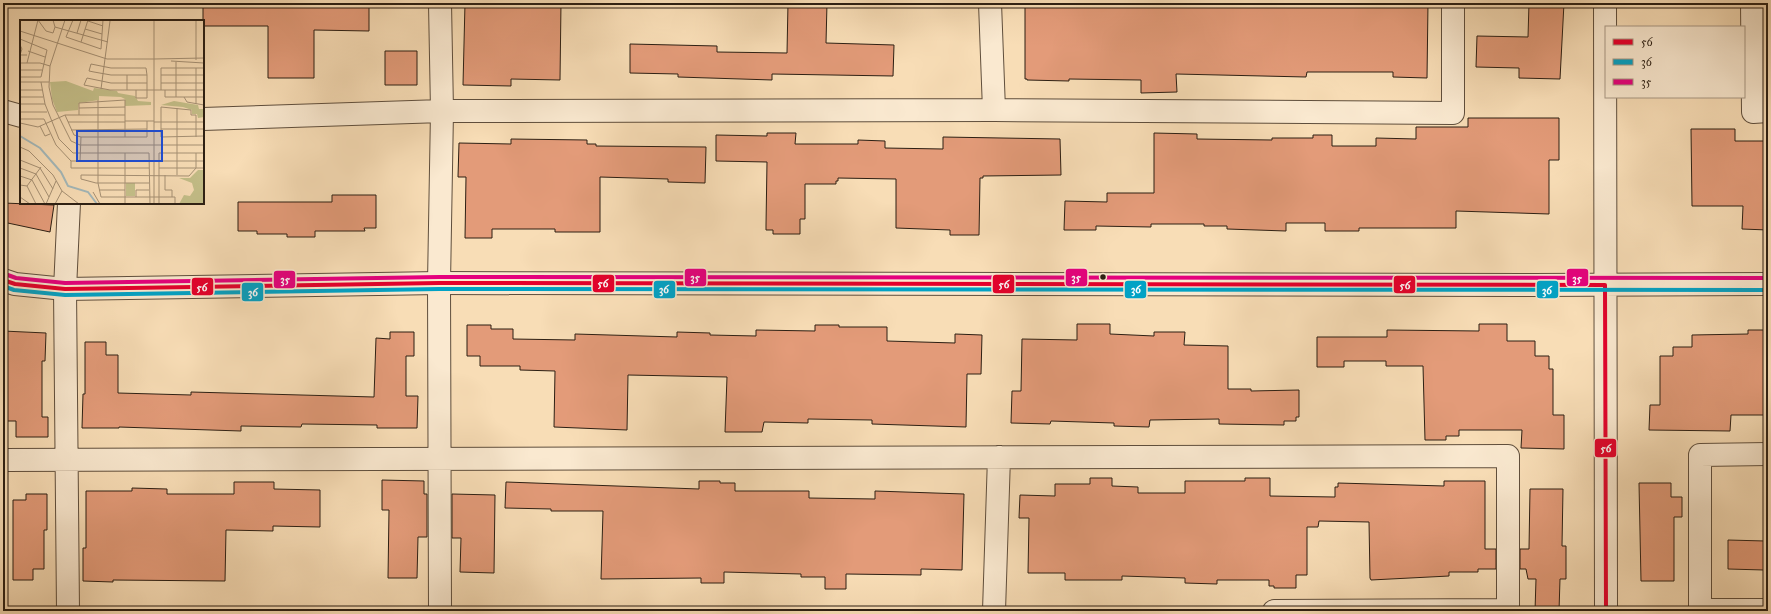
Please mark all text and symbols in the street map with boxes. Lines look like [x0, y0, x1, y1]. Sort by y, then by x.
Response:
inset map [20, 20, 204, 204]
legend [1605, 26, 1745, 98]
text: 56 [1641, 35, 1654, 49]
text: 36 [1641, 55, 1653, 69]
text: 35 [1641, 75, 1652, 89]
line badge: 35 [684, 268, 707, 287]
line badge: 35 [1065, 268, 1088, 287]
line badge: 35 [1566, 268, 1589, 287]
line badge: 35 [273, 270, 296, 289]
text: 35 [690, 271, 701, 285]
text: 35 [1071, 271, 1082, 285]
unlabelled marker [1098, 272, 1108, 282]
text: 35 [1572, 272, 1583, 286]
text: 35 [280, 273, 291, 287]
line badge: 56 [592, 274, 615, 293]
line badge: 56 [992, 274, 1015, 294]
line badge: 56 [1393, 275, 1416, 294]
line badge: 56 [191, 277, 214, 296]
text: 56 [598, 277, 610, 290]
text: 56 [999, 278, 1011, 291]
text: 56 [1400, 279, 1412, 292]
line badge: 36 [653, 280, 676, 299]
line badge: 36 [1124, 280, 1147, 299]
line badge: 36 [1536, 280, 1559, 299]
text: 56 [197, 281, 209, 294]
line badge: 36 [241, 282, 264, 302]
text: 36 [659, 283, 670, 297]
text: 36 [1131, 283, 1142, 297]
text: 36 [1542, 284, 1553, 298]
text: 36 [248, 286, 259, 300]
line badge: 56 [1594, 438, 1617, 458]
text: 56 [1601, 442, 1613, 455]

